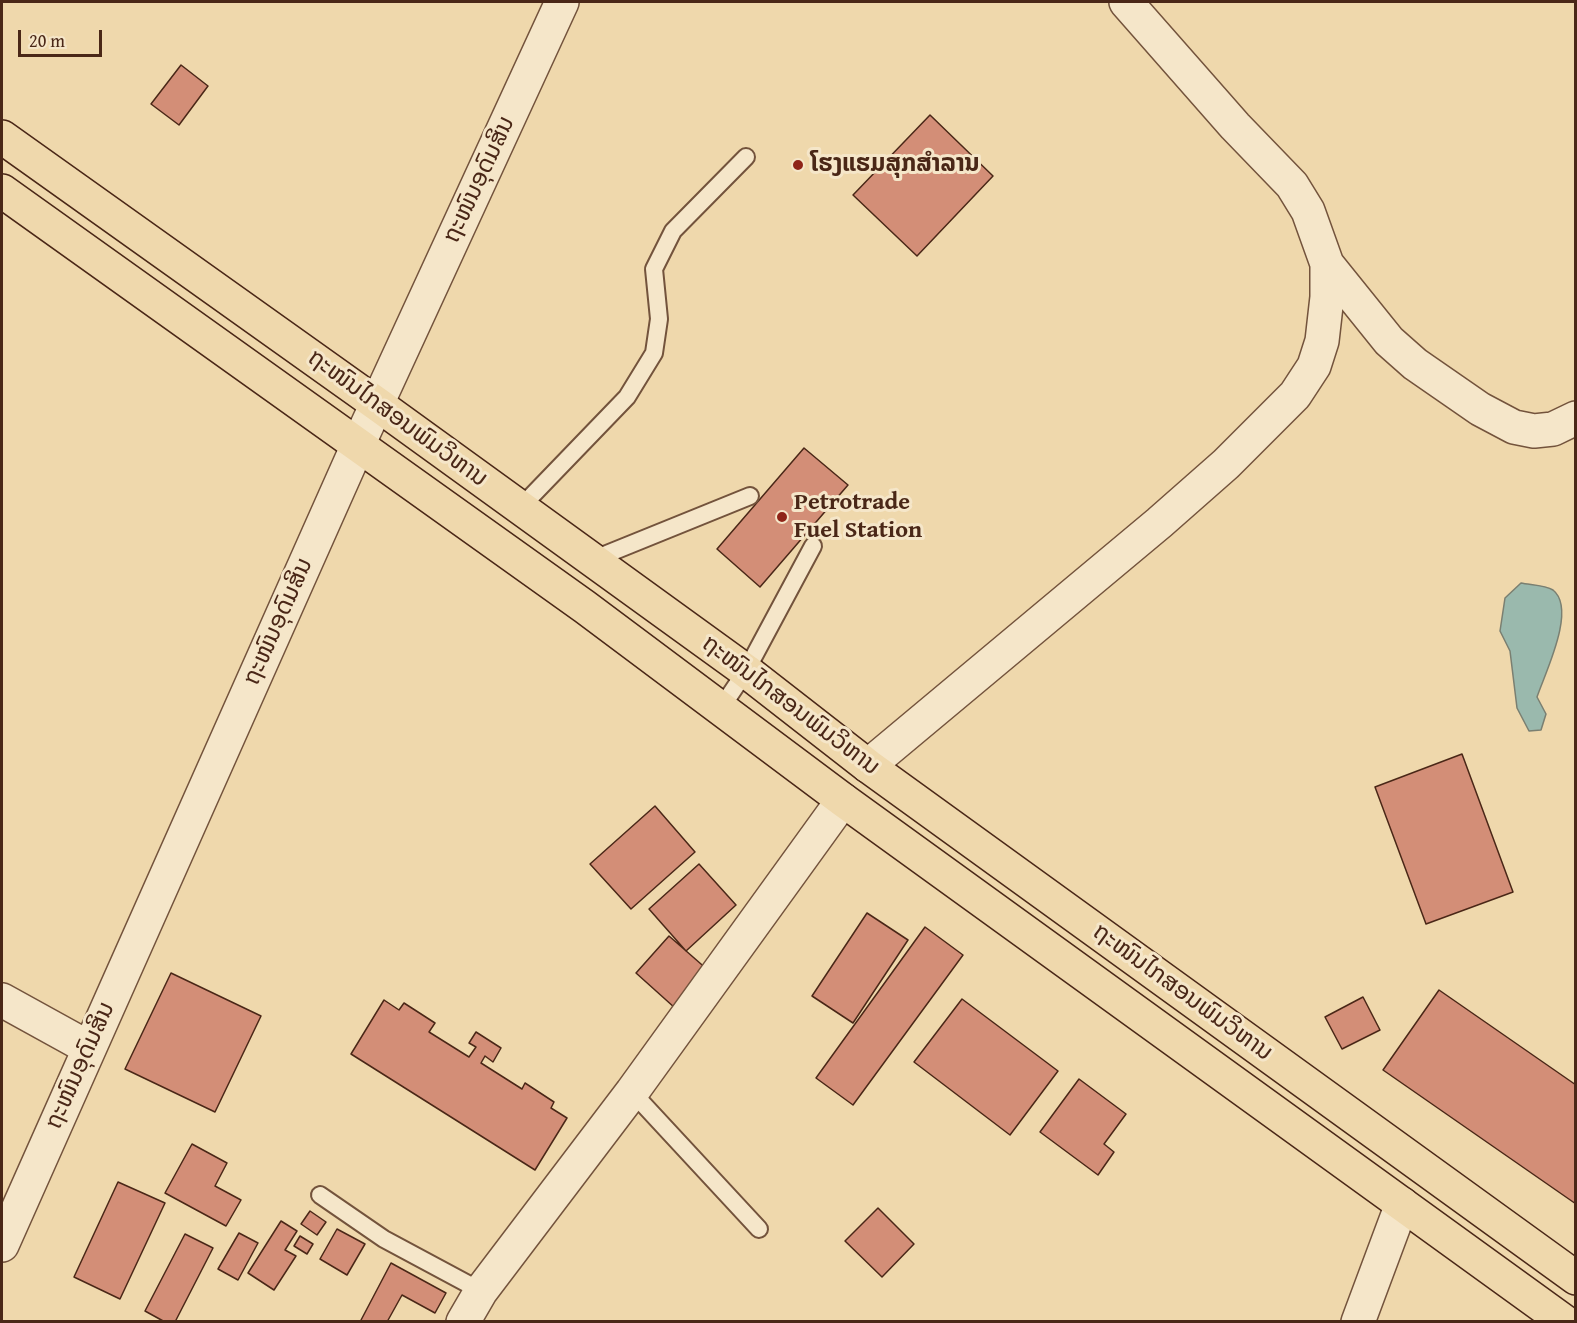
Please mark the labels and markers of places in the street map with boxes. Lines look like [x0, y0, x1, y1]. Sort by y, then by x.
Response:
place label: ໂຮງແຮມສຸກສໍາລານ [810, 151, 979, 179]
marker: ໂຮງແຮມສຸກສໍາລານ [791, 158, 805, 172]
place label: Petrotrade Fuel Station [794, 489, 922, 545]
marker: Petrotrade Fuel Station [775, 510, 789, 524]

